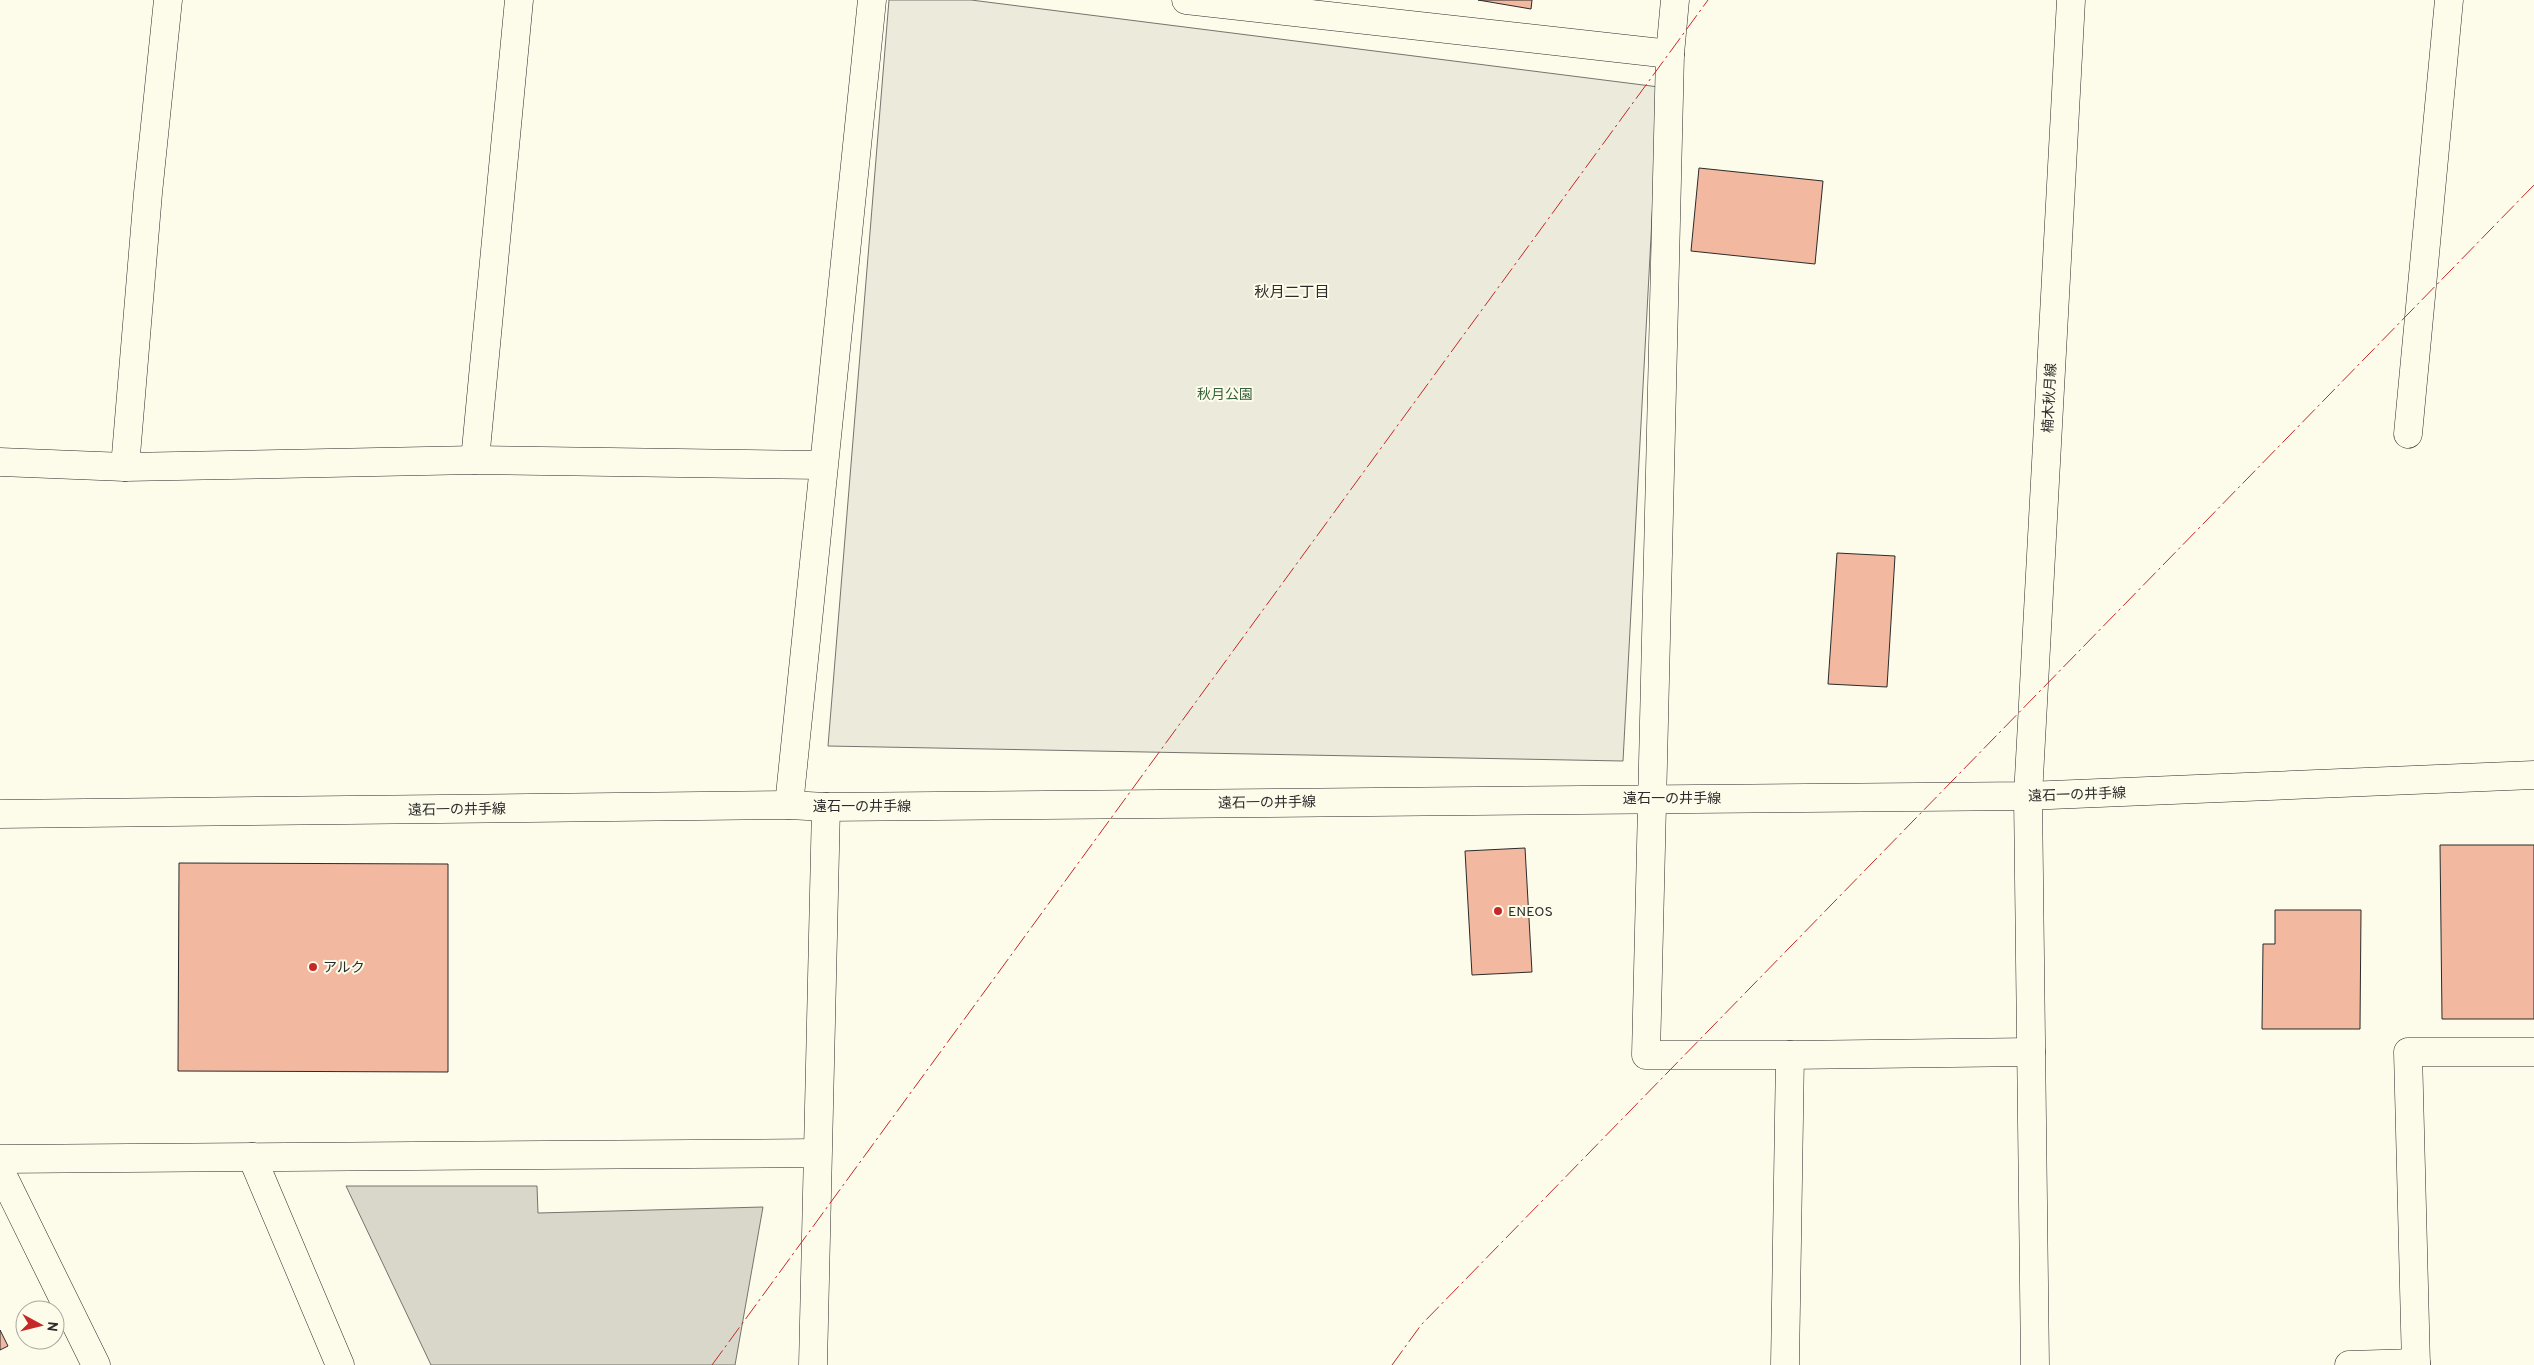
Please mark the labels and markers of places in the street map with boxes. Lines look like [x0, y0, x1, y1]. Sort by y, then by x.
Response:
place label: ENEOS [1508, 904, 1553, 921]
marker: ENEOS [1492, 905, 1504, 917]
place label: アルク [323, 960, 365, 977]
marker: アルク [307, 961, 319, 973]

